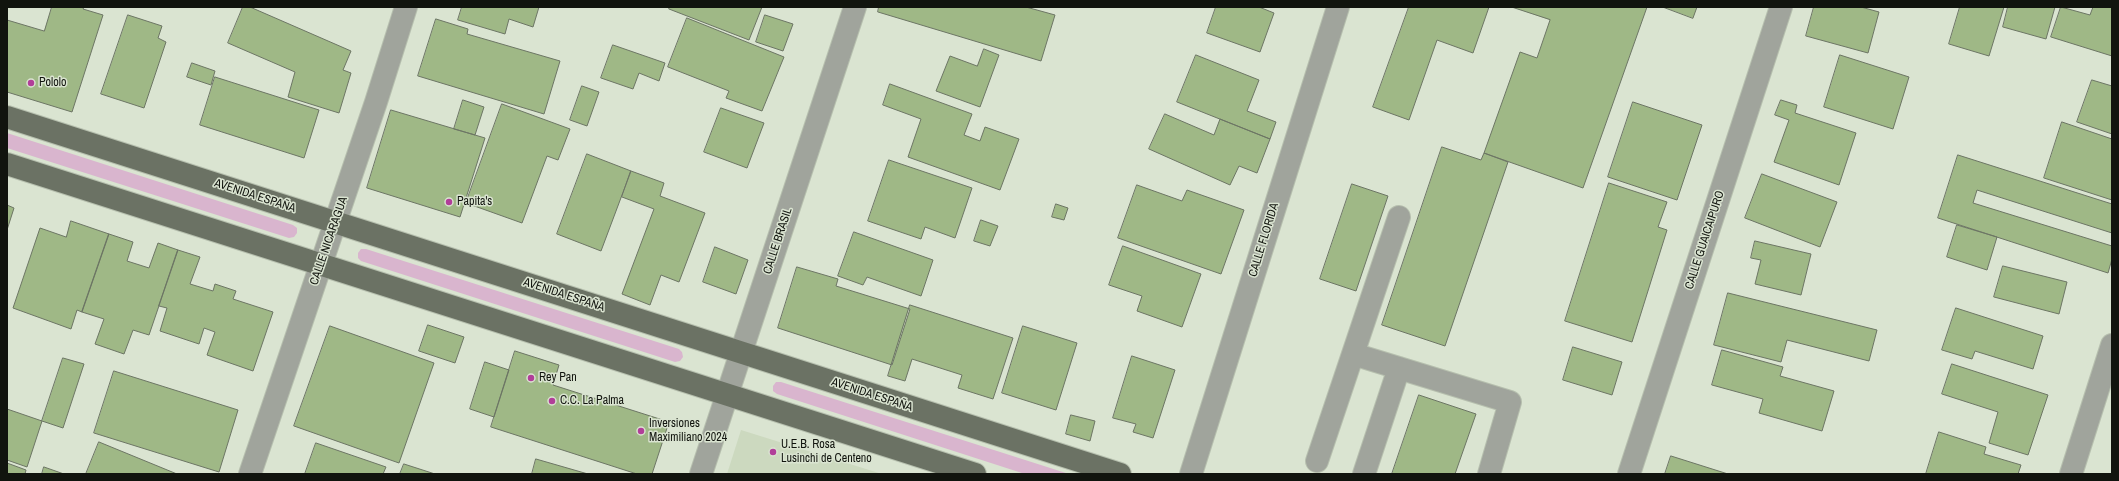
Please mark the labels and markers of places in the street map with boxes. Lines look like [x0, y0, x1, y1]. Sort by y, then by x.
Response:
place label: Pololo [39, 76, 66, 90]
marker: Pololo [26, 78, 36, 88]
place label: Papita's [457, 195, 492, 209]
marker: Papita's [444, 197, 454, 207]
place label: Rey Pan [539, 371, 577, 385]
marker: Rey Pan [526, 373, 536, 383]
place label: C.C. La Palma [560, 394, 624, 408]
marker: C.C. La Palma [547, 396, 557, 406]
place label: Inversiones Maximiliano 2024 [649, 417, 727, 445]
marker: Inversiones Maximiliano 2024 [636, 426, 646, 436]
place label: U.E.B. Rosa Lusinchi de Centeno [781, 438, 872, 466]
marker: U.E.B. Rosa Lusinchi de Centeno [768, 447, 778, 457]

